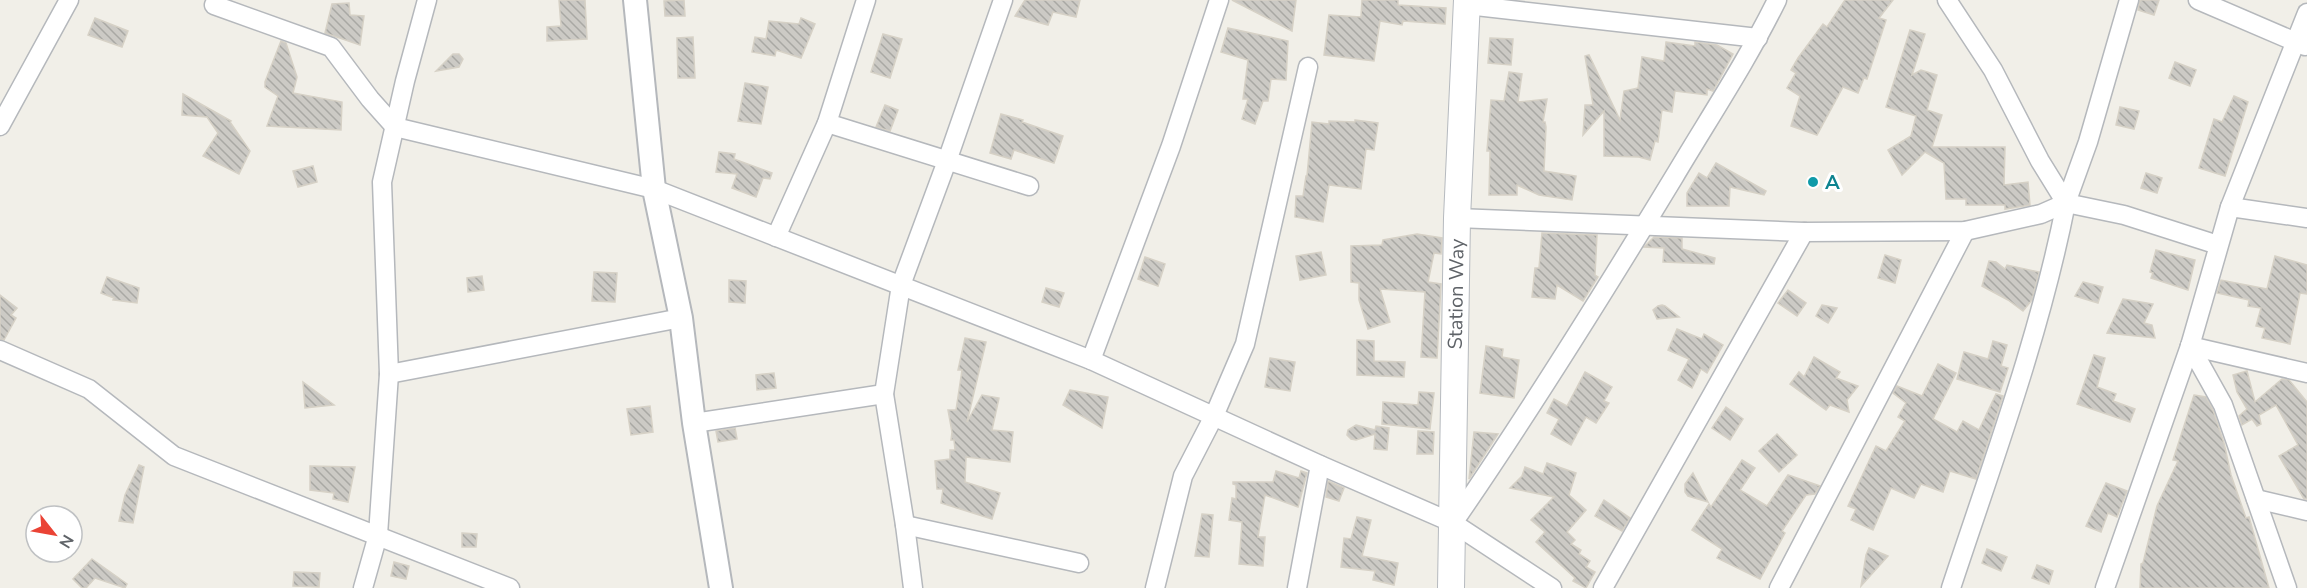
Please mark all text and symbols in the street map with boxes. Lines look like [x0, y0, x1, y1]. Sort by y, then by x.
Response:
place label: A [1825, 169, 1840, 196]
marker: A [1806, 175, 1820, 189]
street label: Station Way [1442, 238, 1471, 350]
north arrow [24, 504, 84, 564]
text: N [53, 530, 79, 552]

